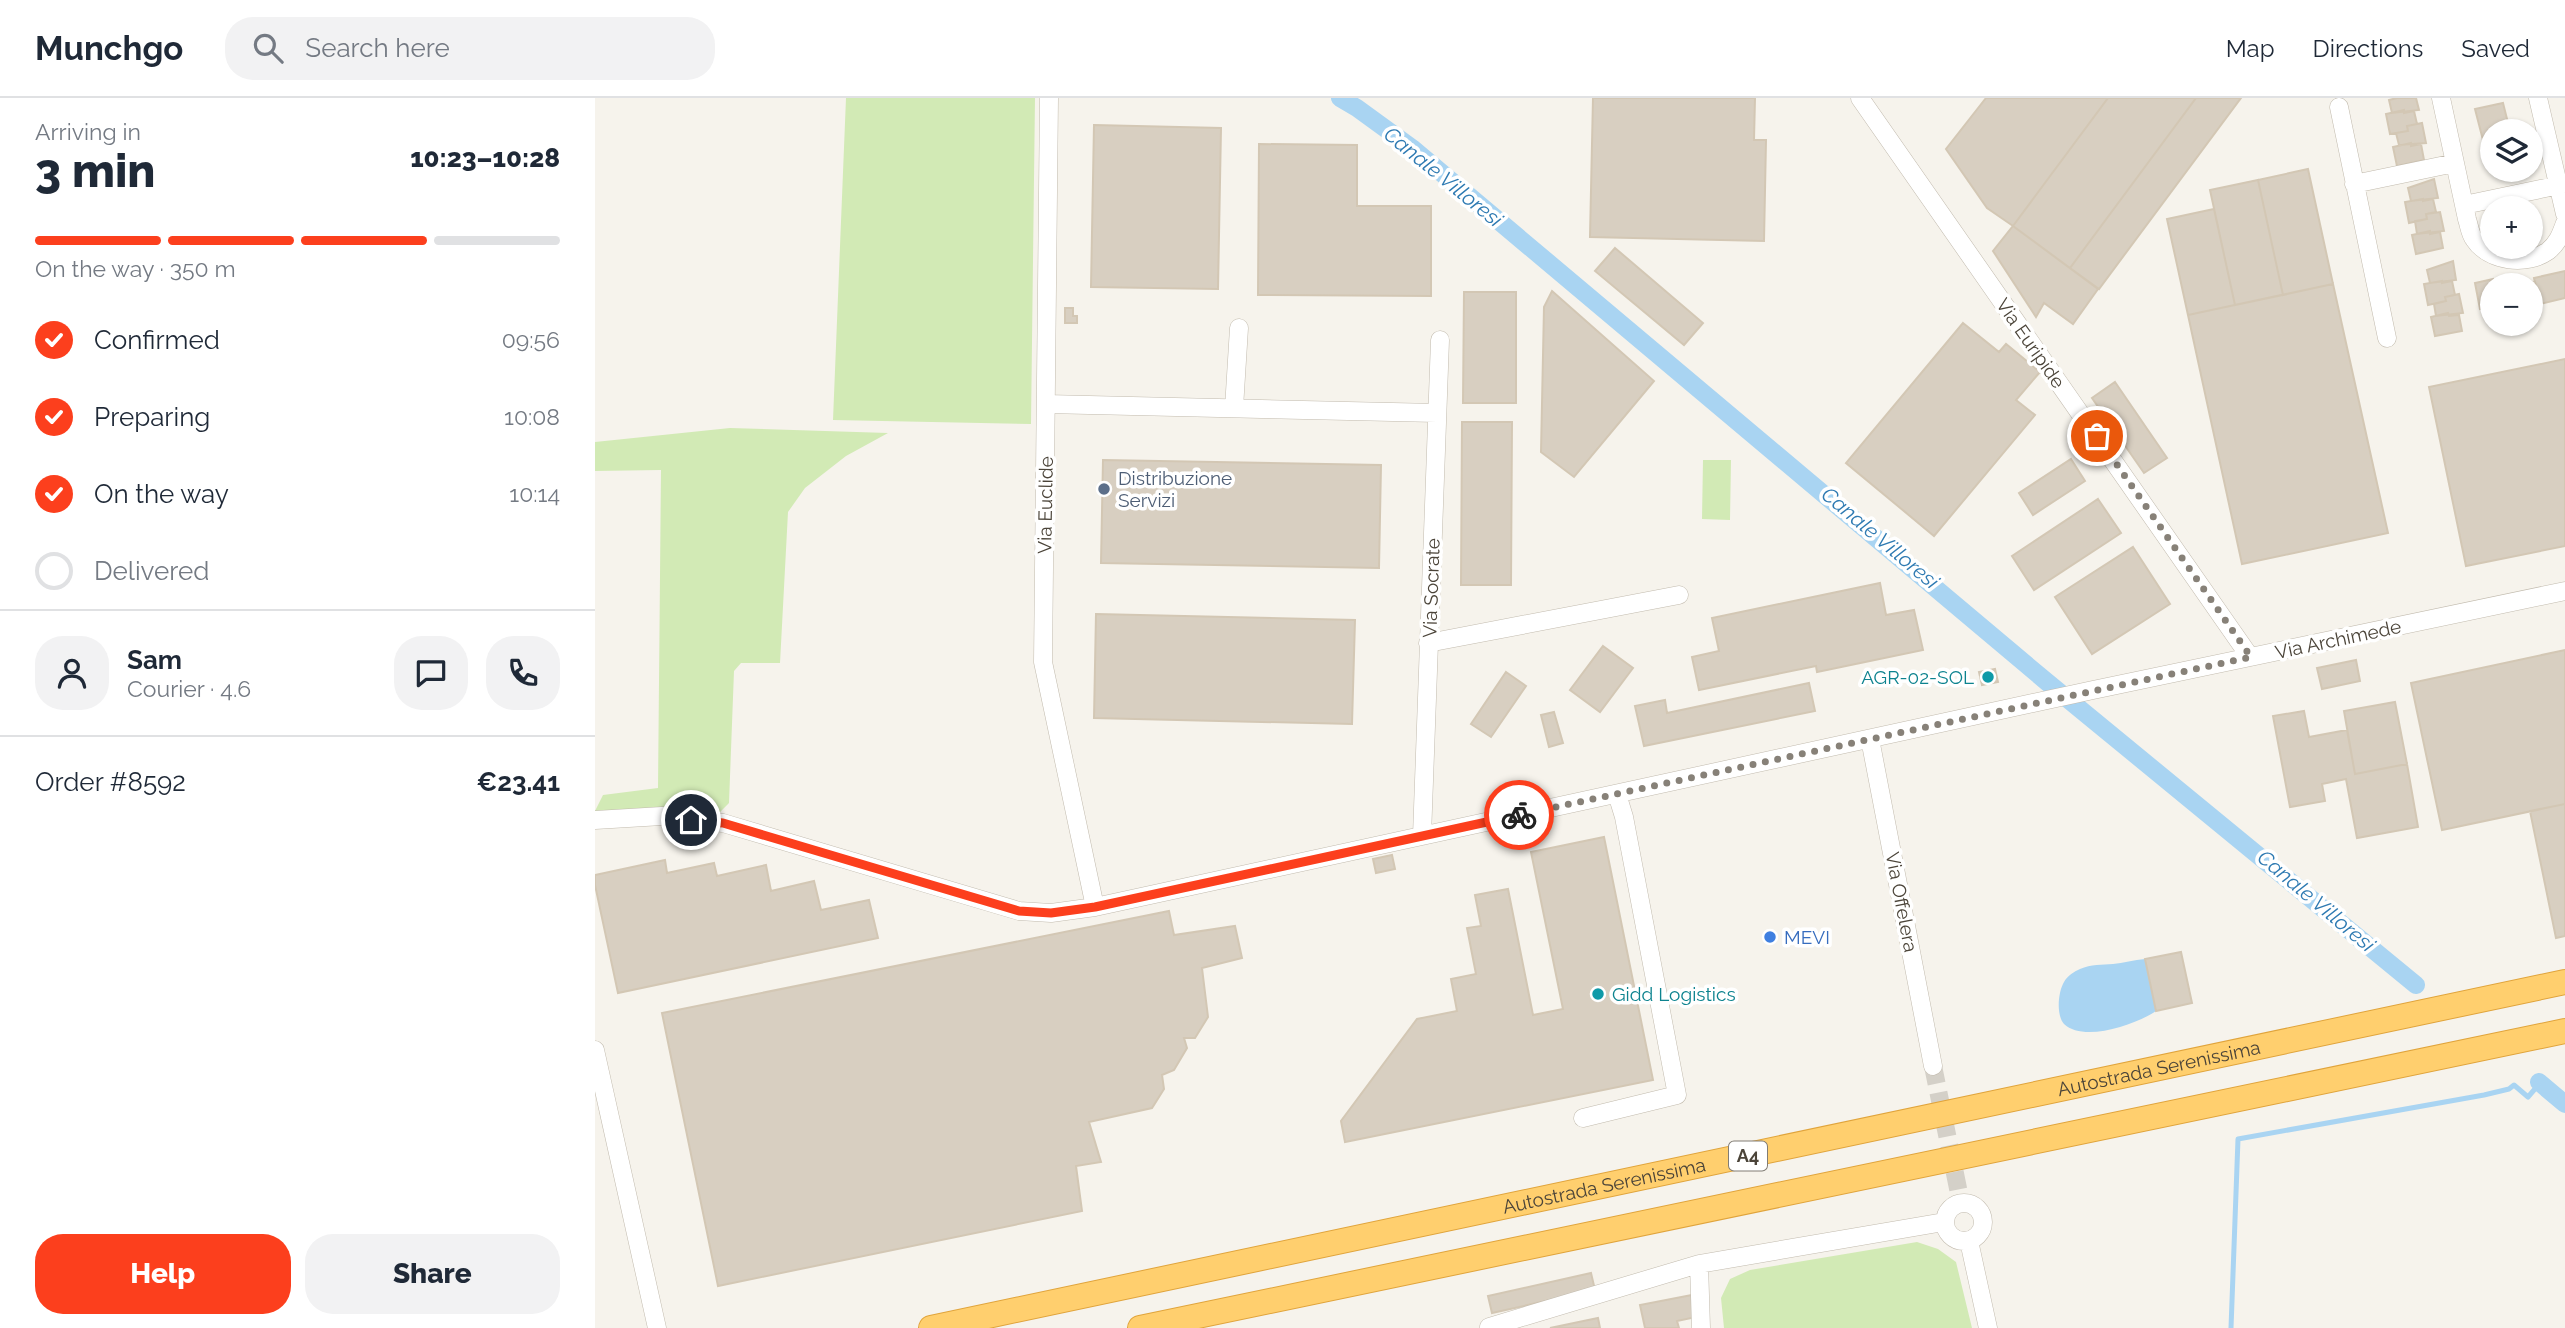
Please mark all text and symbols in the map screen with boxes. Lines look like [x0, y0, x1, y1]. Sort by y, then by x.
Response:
search box [225, 17, 715, 80]
text: Munchgo [35, 29, 183, 68]
icon: search [249, 29, 287, 67]
text: Search here [305, 33, 450, 63]
text: Map [2226, 34, 2275, 63]
text: Directions [2313, 34, 2423, 63]
text: Saved [2461, 34, 2530, 63]
text: Arriving in [35, 118, 141, 145]
map controls [2480, 119, 2543, 336]
button: layers [2480, 119, 2543, 182]
water label: Canale Villoresi [1379, 121, 1508, 232]
text: 10:23–10:28 [410, 143, 560, 173]
text: 3 min [35, 144, 155, 198]
button: + [2480, 196, 2543, 259]
text: On the way · 350 m [35, 255, 236, 282]
button: − [2480, 273, 2543, 336]
street label: Via Euripide [1992, 294, 2070, 392]
icon: check [35, 321, 73, 359]
text: Confirmed [94, 325, 220, 355]
text: 09:56 [502, 326, 560, 353]
icon: check [35, 398, 73, 436]
text: Preparing [94, 402, 210, 432]
text: 10:08 [504, 403, 560, 430]
pin [2067, 406, 2127, 466]
icon: bag [2078, 417, 2116, 455]
street label: Via Euclide [1033, 456, 1057, 554]
place label: Distribuzione Servizi [1118, 467, 1232, 511]
icon: check [35, 475, 73, 513]
text: On the way [94, 479, 229, 509]
text: 10:14 [509, 480, 560, 507]
marker: Distribuzione Servizi [1096, 481, 1112, 497]
water label: Canale Villoresi [1817, 481, 1944, 594]
street label: Via Socrate [1418, 538, 1444, 638]
text: Delivered [94, 556, 209, 586]
street label: Via Archimede [2273, 615, 2403, 663]
button: person [35, 636, 109, 710]
button: chat [394, 636, 468, 710]
button: phone [486, 636, 560, 710]
text: Sam [127, 645, 182, 675]
place label: AGR-02-SOL [1861, 666, 1974, 688]
marker: AGR-02-SOL [1980, 669, 1996, 685]
text: Courier · 4.6 [127, 675, 251, 702]
text: Order #8592 [35, 767, 186, 797]
text: €23.41 [477, 767, 560, 797]
courier [1484, 780, 1554, 850]
pin [661, 790, 721, 850]
icon: bike [1500, 796, 1538, 834]
icon: home [672, 801, 710, 839]
water label: Canale Villoresi [2253, 844, 2380, 957]
street label: Via Offelera [1881, 850, 1923, 954]
place label: MEVI [1784, 926, 1830, 948]
marker: MEVI [1762, 929, 1778, 945]
place label: Gidd Logistics [1612, 983, 1736, 1005]
marker: Gidd Logistics [1590, 986, 1606, 1002]
street label: Autostrada Serenissima [2055, 1036, 2262, 1100]
road number: A4 [1729, 1142, 1767, 1170]
street label: Autostrada Serenissima [1501, 1153, 1708, 1218]
button: Help [35, 1234, 291, 1314]
button: Share [305, 1234, 560, 1314]

